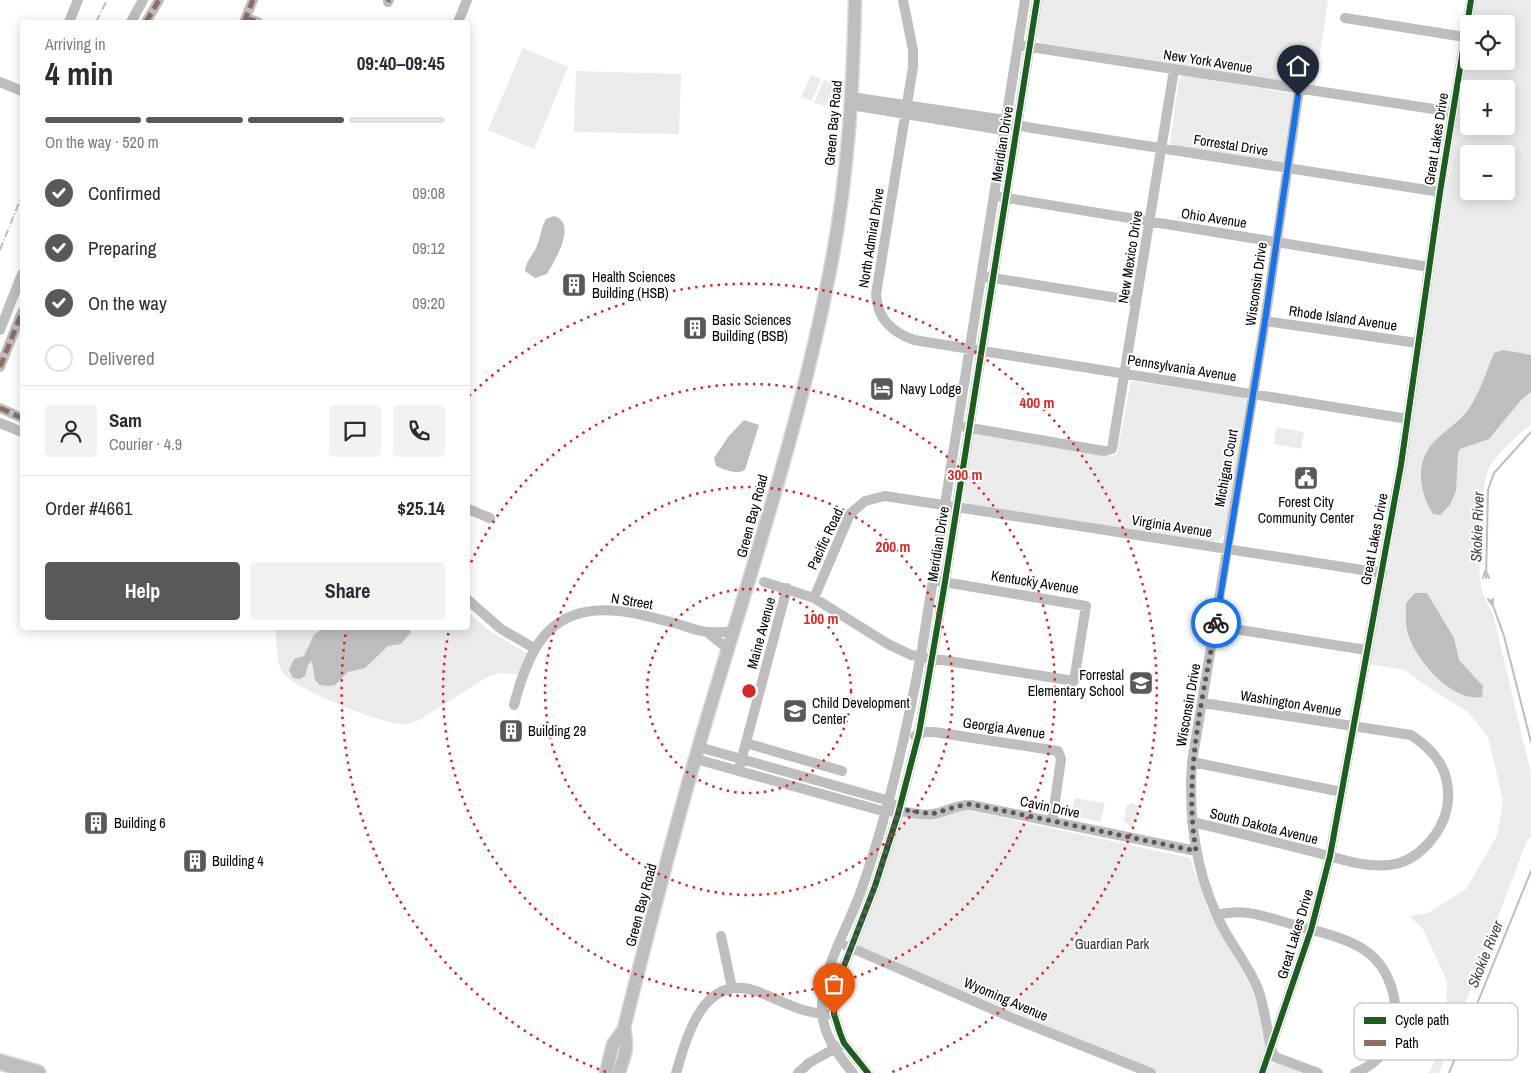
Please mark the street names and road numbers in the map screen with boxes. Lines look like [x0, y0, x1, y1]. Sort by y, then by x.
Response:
street label: New York Avenue [1162, 45, 1254, 77]
street label: Green Bay Road [820, 80, 846, 166]
street label: Great Lakes Drive [1420, 92, 1452, 186]
street label: Meridian Drive [987, 105, 1017, 183]
street label: Forrestal Drive [1192, 130, 1270, 160]
street label: North Admiral Drive [854, 187, 888, 289]
street label: Ohio Avenue [1180, 204, 1248, 232]
street label: New Mexico Drive [1114, 209, 1146, 305]
street label: Wisconsin Drive [1241, 241, 1271, 327]
street label: Rhode Island Avenue [1288, 302, 1398, 334]
street label: Pennsylvania Avenue [1126, 350, 1238, 386]
street label: Michigan Court [1210, 428, 1242, 508]
street label: Green Bay Road [732, 472, 772, 560]
street label: Great Lakes Drive [1356, 492, 1392, 586]
street label: Pacific Road [803, 505, 847, 573]
street label: Meridian Drive [923, 505, 953, 583]
street label: Virginia Avenue [1130, 511, 1214, 541]
street label: Kentucky Avenue [990, 566, 1080, 598]
street label: N Street [610, 589, 654, 613]
street label: Maine Avenue [743, 595, 779, 671]
street label: Wisconsin Drive [1172, 662, 1204, 748]
street label: Washington Avenue [1239, 686, 1343, 720]
street label: Georgia Avenue [962, 713, 1046, 743]
street label: Cavin Drive [1018, 792, 1082, 822]
street label: South Dakota Avenue [1208, 804, 1320, 848]
street label: Green Bay Road [621, 861, 661, 949]
street label: Great Lakes Drive [1273, 887, 1317, 981]
street label: Wyoming Avenue [961, 973, 1051, 1025]

